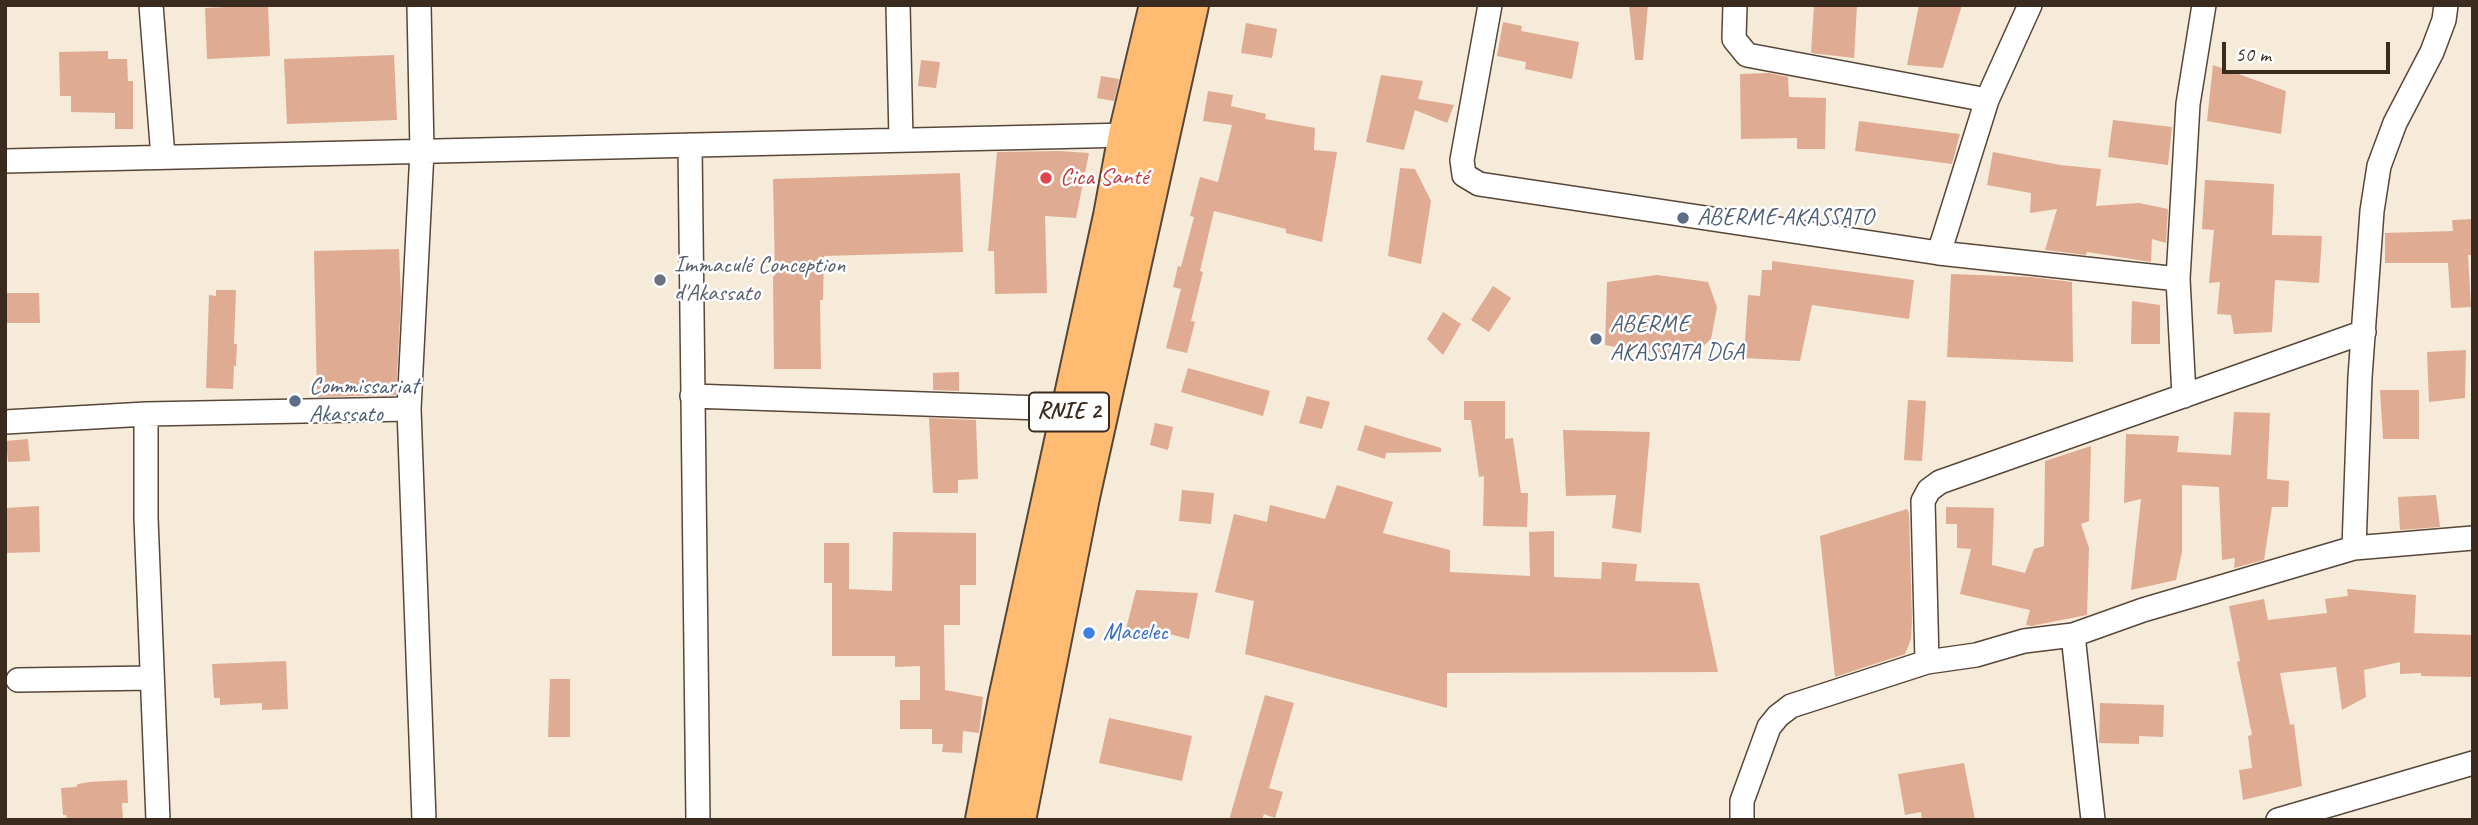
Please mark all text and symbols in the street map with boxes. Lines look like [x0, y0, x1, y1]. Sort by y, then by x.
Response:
scale bar [2226, 28, 2394, 72]
text: 50 m [2235, 41, 2271, 67]
place label: Cica Santé [1060, 164, 1148, 192]
marker: Cica Santé [1038, 170, 1054, 186]
place label: ABERME AKASSATO [1697, 204, 1873, 232]
marker: ABERME AKASSATO [1675, 210, 1691, 226]
place label: Immaculé Conception d'Akassato [674, 252, 845, 308]
marker: Immaculé Conception d'Akassato [652, 272, 668, 288]
place label: ABERME AKASSATA DGA [1610, 311, 1744, 367]
marker: ABERME AKASSATA DGA [1588, 331, 1604, 347]
place label: Commissariat Akassato [309, 373, 418, 429]
road number: RNIE 2 [1029, 392, 1109, 432]
marker: Commissariat Akassato [287, 393, 303, 409]
place label: Macelec [1103, 619, 1168, 647]
marker: Macelec [1081, 625, 1097, 641]

